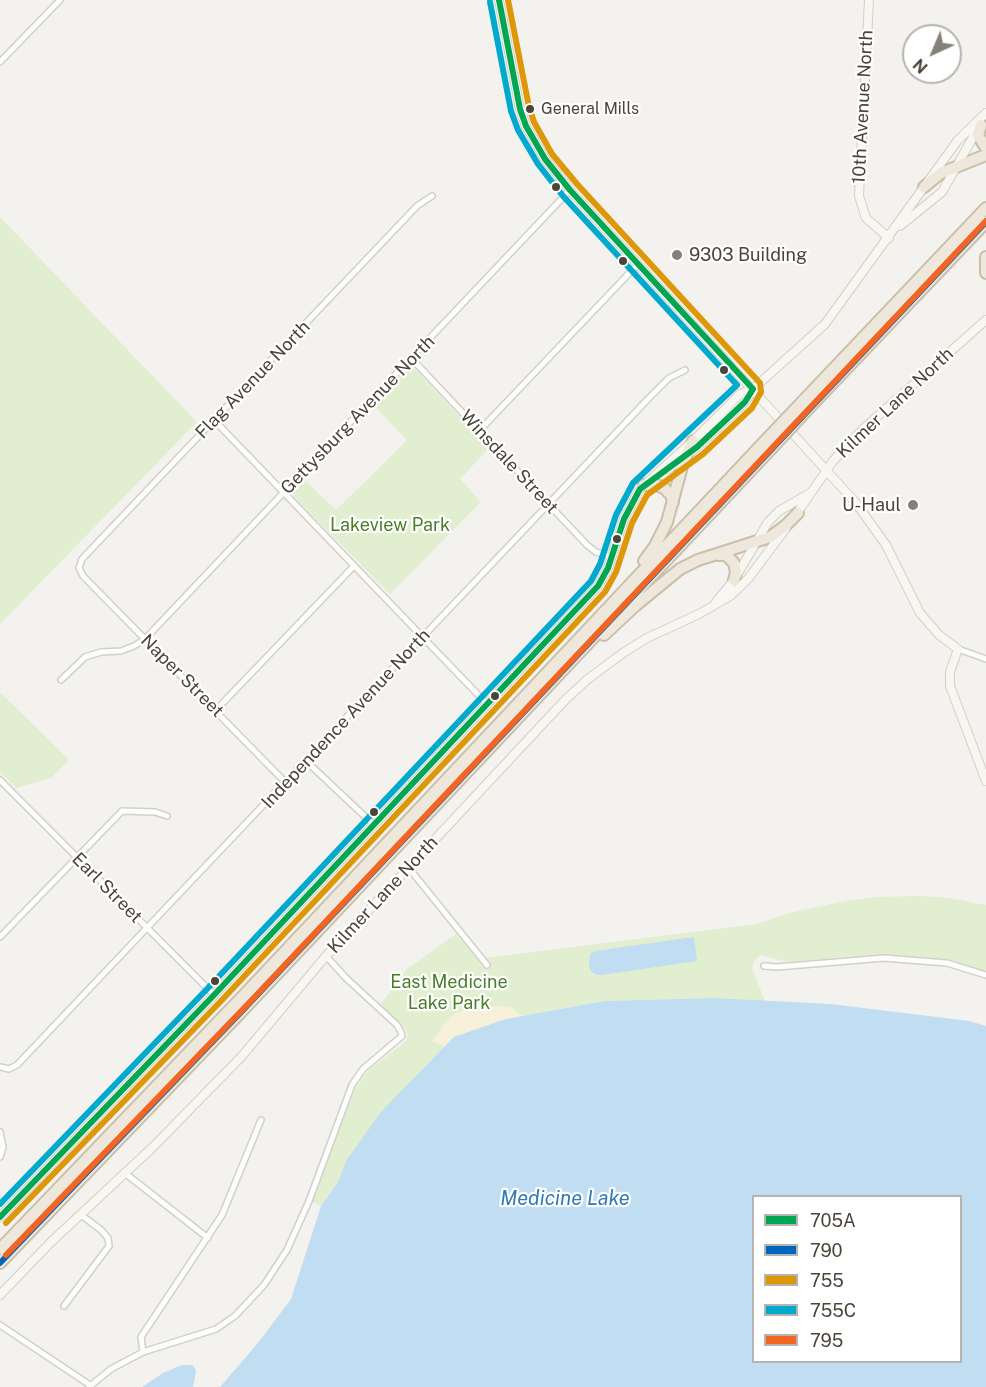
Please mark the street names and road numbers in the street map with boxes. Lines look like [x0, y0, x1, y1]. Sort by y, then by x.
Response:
street label: 10th Avenue North [848, 30, 878, 184]
street label: Flag Avenue North [191, 317, 315, 443]
street label: Gettysburg Avenue North [277, 331, 439, 499]
street label: Kilmer Lane North [832, 343, 958, 463]
street label: Winsdale Street [455, 406, 563, 518]
street label: Independence Avenue North [257, 625, 435, 813]
street label: Naper Street [136, 630, 228, 722]
street label: Kilmer Lane North [323, 832, 443, 958]
street label: Earl Street [67, 848, 147, 928]

